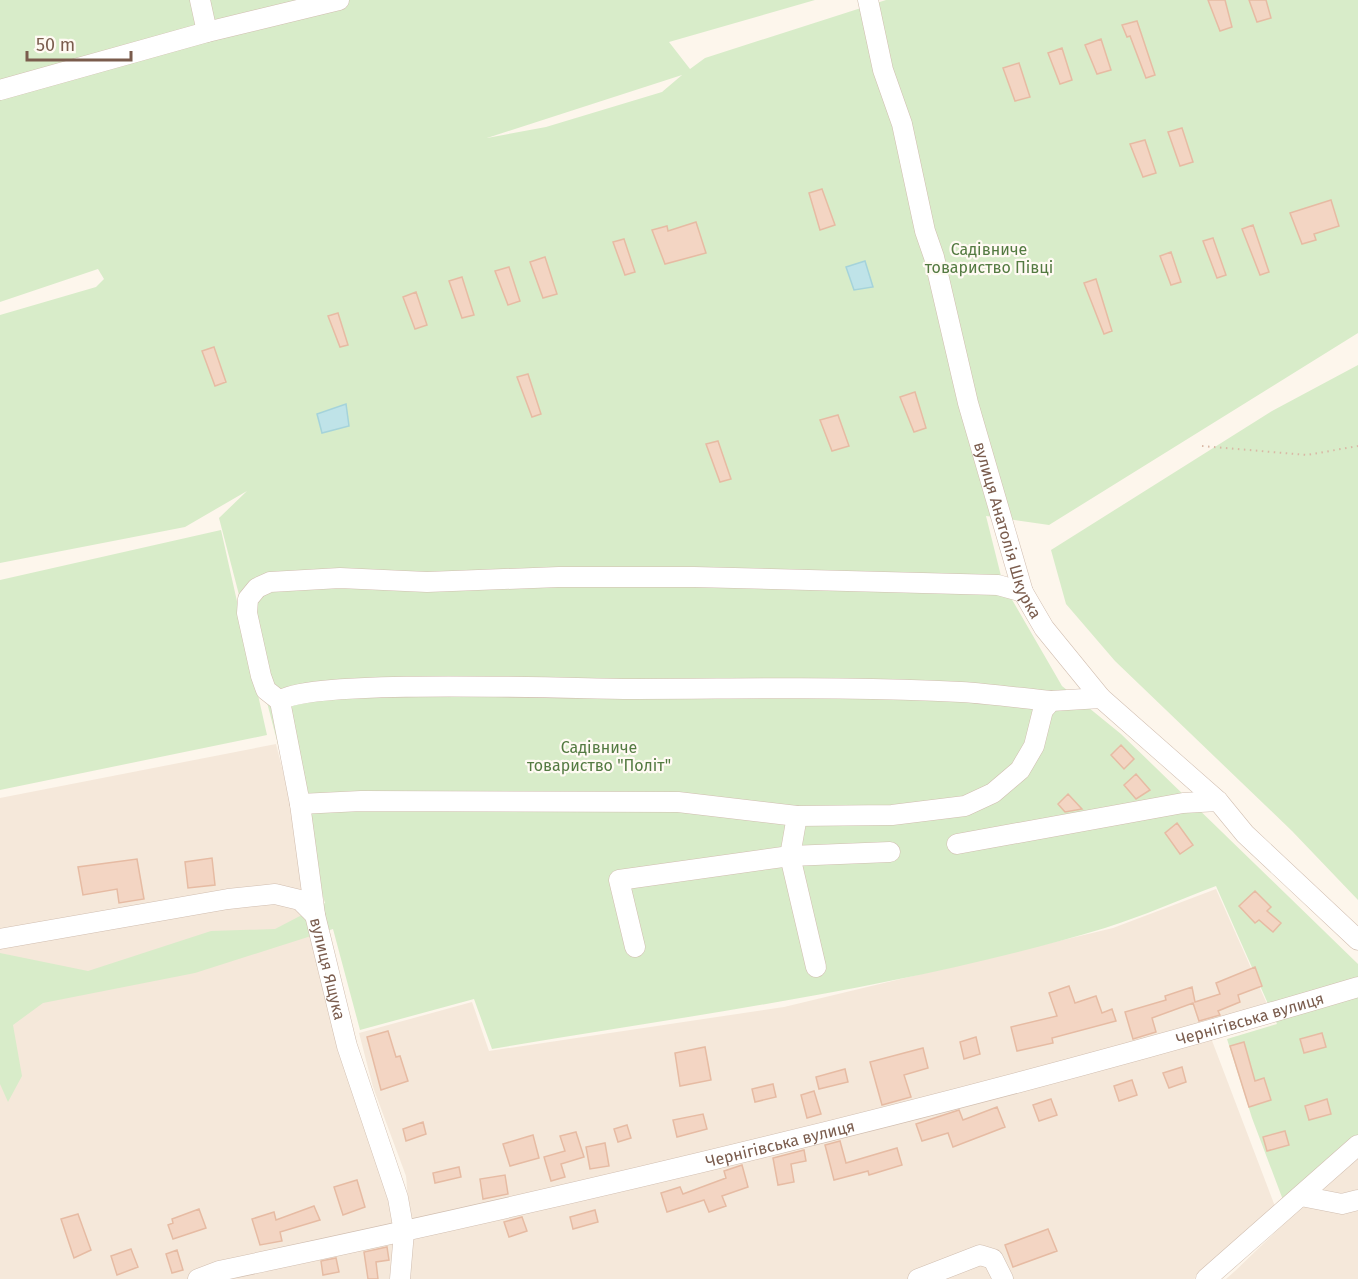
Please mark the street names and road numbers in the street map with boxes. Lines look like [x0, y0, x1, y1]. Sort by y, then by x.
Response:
street label: вулиця Анатолія Шкурка [970, 440, 1045, 622]
street label: вулиця Ящука [306, 916, 349, 1022]
street label: Чернігівська вулиця [1174, 989, 1326, 1049]
street label: Чернігівська вулиця [704, 1116, 857, 1171]

